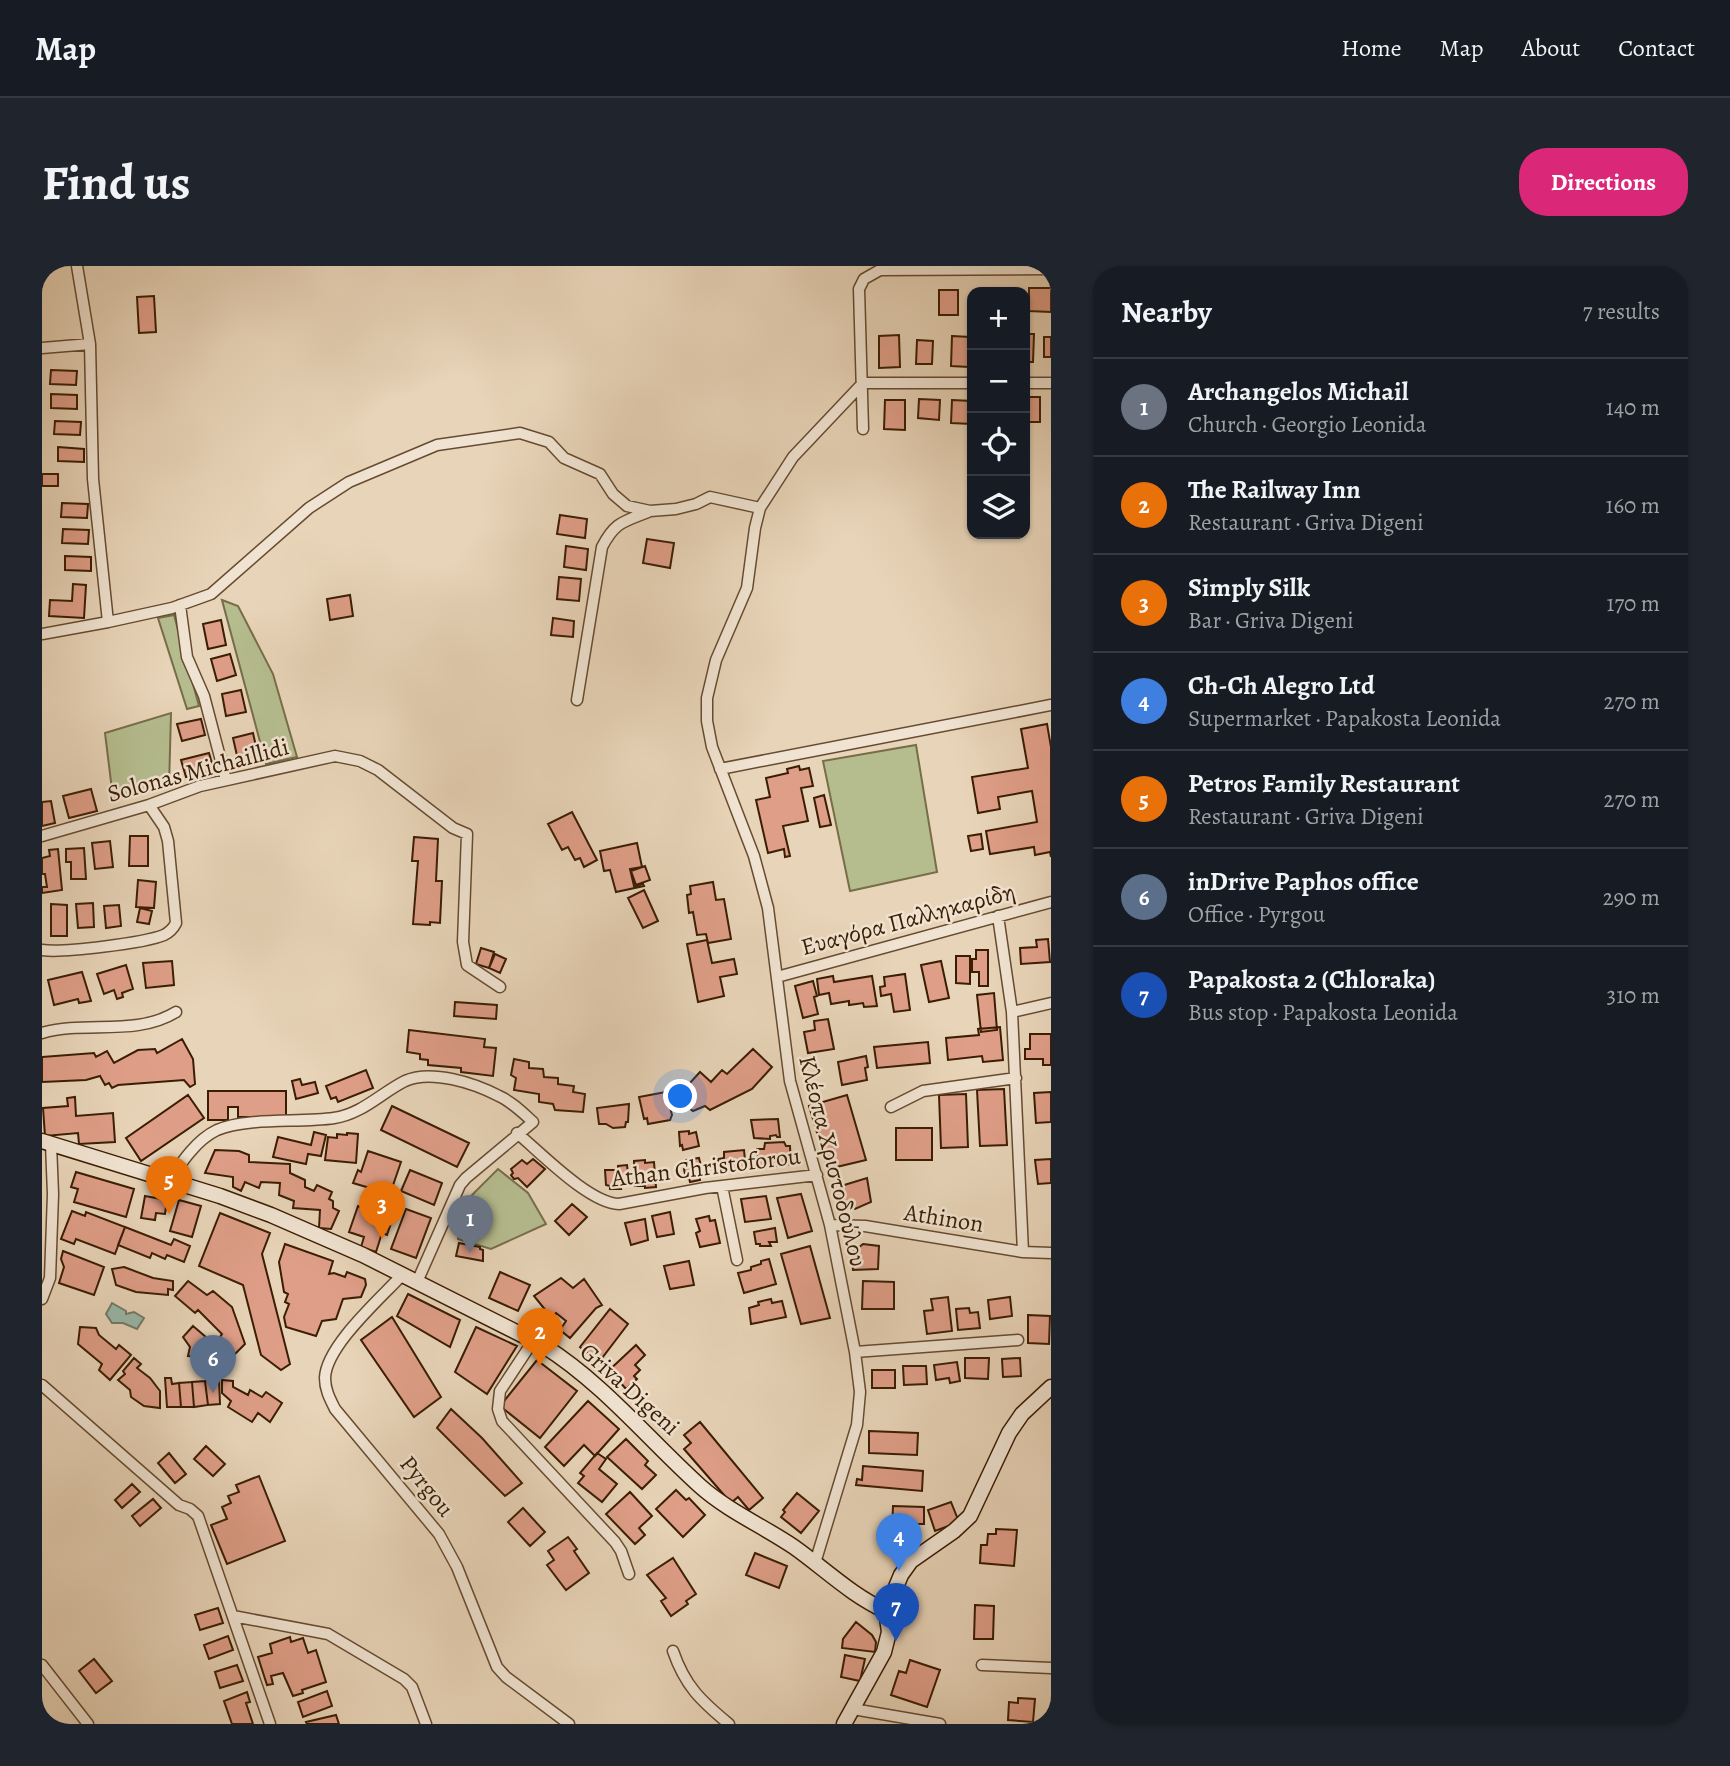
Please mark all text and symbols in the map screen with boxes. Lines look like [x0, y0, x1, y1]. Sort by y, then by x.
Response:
text: Map [35, 26, 96, 71]
text: Home [1341, 32, 1402, 64]
text: Map [1440, 32, 1484, 64]
text: About [1522, 32, 1580, 64]
text: Contact [1618, 32, 1695, 64]
button: Directions [1519, 148, 1688, 216]
text: Find us [42, 149, 190, 216]
map controls [967, 287, 1030, 539]
button: + [967, 287, 1030, 350]
text: Nearby [1121, 292, 1212, 332]
text: 7 results [1583, 296, 1660, 327]
button: − [967, 350, 1030, 413]
text: Archangelos Michail [1188, 374, 1408, 409]
text: 1 [1140, 392, 1148, 423]
text: 140 m [1606, 392, 1660, 423]
text: Church · Georgio Leonida [1188, 409, 1426, 440]
button: locate [967, 413, 1030, 476]
text: The Railway Inn [1188, 472, 1361, 507]
button: layers [967, 476, 1030, 539]
text: 2 [1138, 490, 1150, 521]
text: 160 m [1606, 490, 1660, 521]
text: Restaurant · Griva Digeni [1188, 507, 1424, 538]
text: Simply Silk [1188, 570, 1310, 605]
text: 3 [1139, 588, 1149, 619]
text: 170 m [1607, 588, 1660, 619]
text: Bar · Griva Digeni [1188, 605, 1354, 636]
text: Ch-Ch Alegro Ltd [1188, 668, 1375, 703]
text: 4 [1139, 686, 1149, 717]
text: 270 m [1603, 686, 1660, 717]
text: Supermarket · Papakosta Leonida [1188, 703, 1501, 734]
street label: Solonas Michaillidi [104, 730, 292, 810]
text: Petros Family Restaurant [1188, 766, 1460, 801]
text: 5 [1139, 784, 1149, 815]
text: 270 m [1603, 784, 1660, 815]
text: Restaurant · Griva Digeni [1188, 801, 1424, 832]
text: inDrive Paphos office [1188, 864, 1419, 899]
street label: Ευαγόρα Παλληκαρίδη [797, 875, 1019, 963]
text: 6 [1139, 882, 1149, 913]
text: 290 m [1603, 882, 1660, 913]
text: Office · Pyrgou [1188, 899, 1325, 930]
text: Papakosta 2 (Chloraka) [1188, 962, 1436, 997]
text: 7 [1139, 980, 1149, 1011]
text: 310 m [1607, 980, 1660, 1011]
text: Bus stop · Papakosta Leonida [1188, 997, 1458, 1028]
street label: Κλέοπα Χριστοδούλου [791, 1052, 875, 1270]
your location [663, 1079, 697, 1113]
street label: Athan Christoforou [609, 1140, 802, 1195]
pin: 5 [146, 1156, 192, 1214]
pin: 3 [359, 1181, 405, 1239]
pin: 1 [447, 1195, 493, 1253]
street label: Athinon [901, 1196, 986, 1240]
pin: 2 [517, 1308, 563, 1366]
pin: 6 [190, 1335, 236, 1393]
street label: Griva Digeni [573, 1336, 687, 1442]
street label: Pyrgou [392, 1449, 462, 1523]
pin: 4 [876, 1513, 922, 1571]
pin: 7 [873, 1583, 919, 1641]

